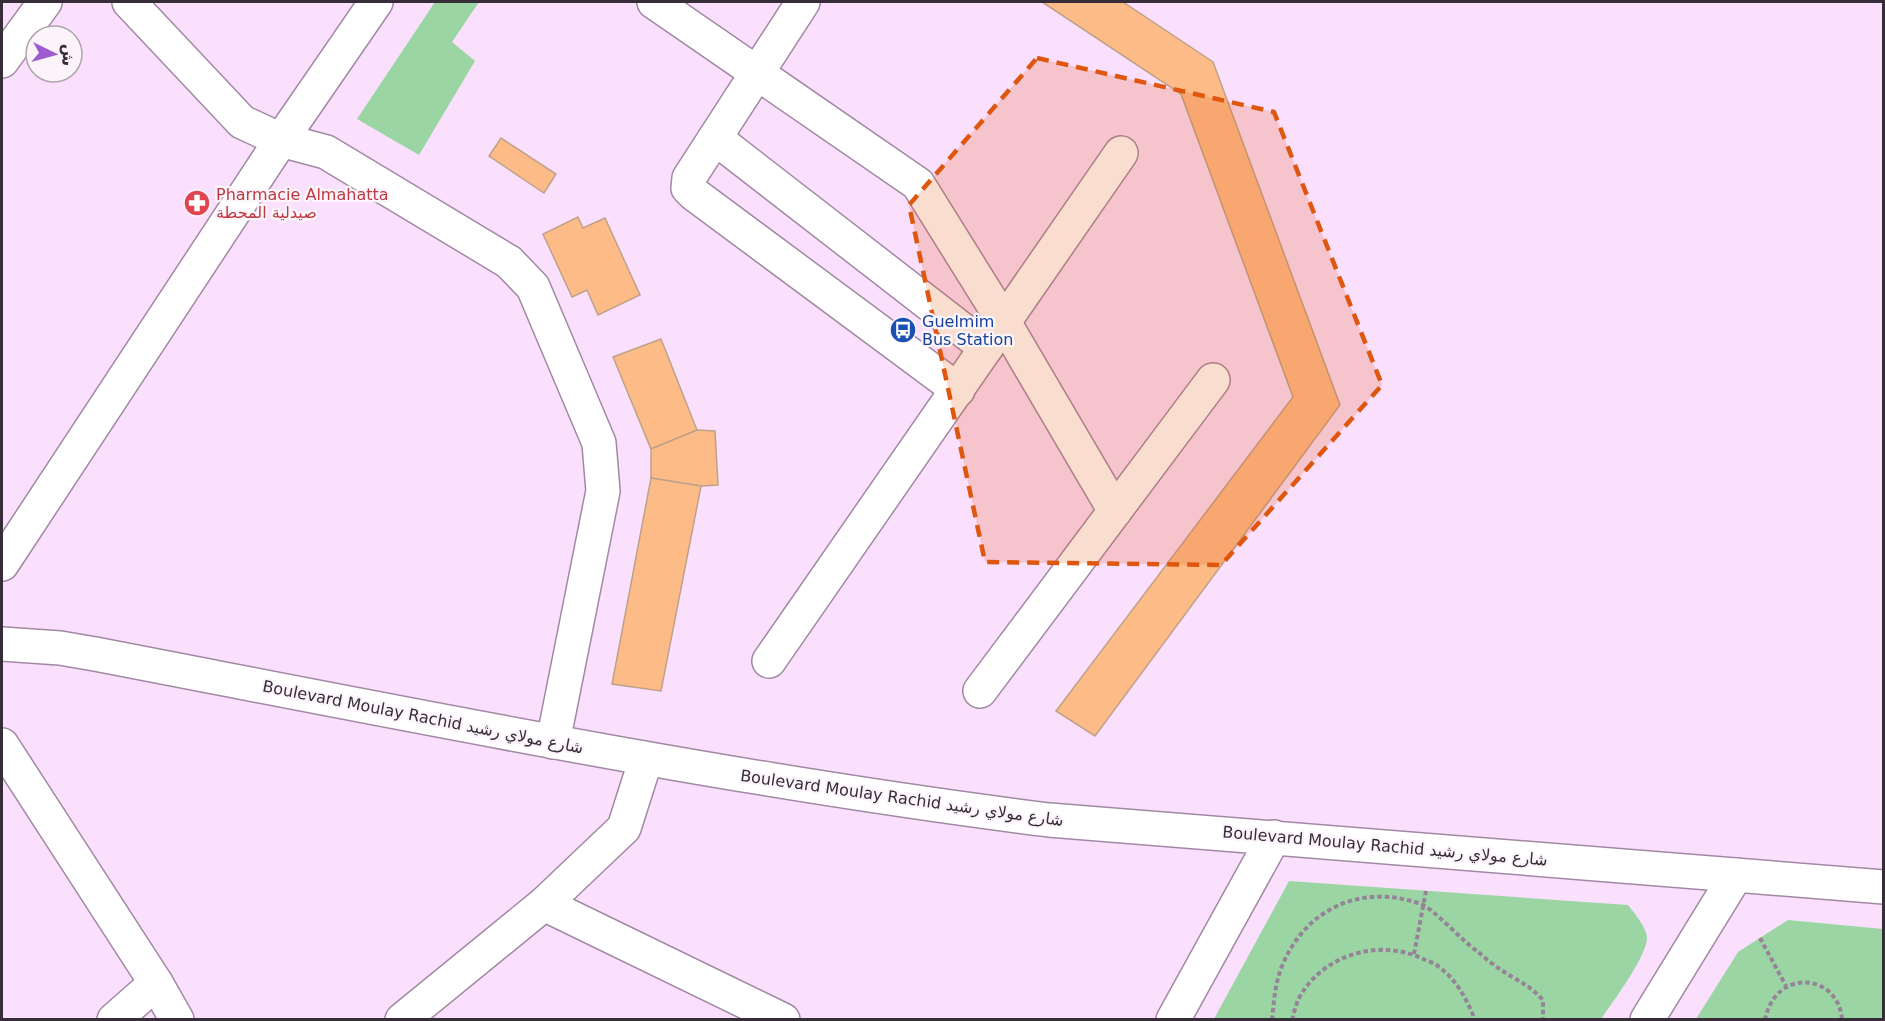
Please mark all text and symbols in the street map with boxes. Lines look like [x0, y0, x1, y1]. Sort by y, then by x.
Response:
north arrow [24, 24, 84, 84]
text: ش [58, 43, 79, 67]
place label: Pharmacie Almahatta صيدلية المحطة [216, 185, 389, 222]
pharmacy icon: Pharmacie Almahatta صيدلية المحطة [182, 188, 212, 218]
place label: Guelmim Bus Station [922, 312, 1013, 349]
bus stop icon: Guelmim Bus Station [888, 315, 918, 345]
street label: Boulevard Moulay Rachid شارع مولاي رشيد [261, 677, 585, 758]
street label: Boulevard Moulay Rachid شارع مولاي رشيد [739, 766, 1065, 831]
street label: Boulevard Moulay Rachid شارع مولاي رشيد [1222, 822, 1548, 871]

